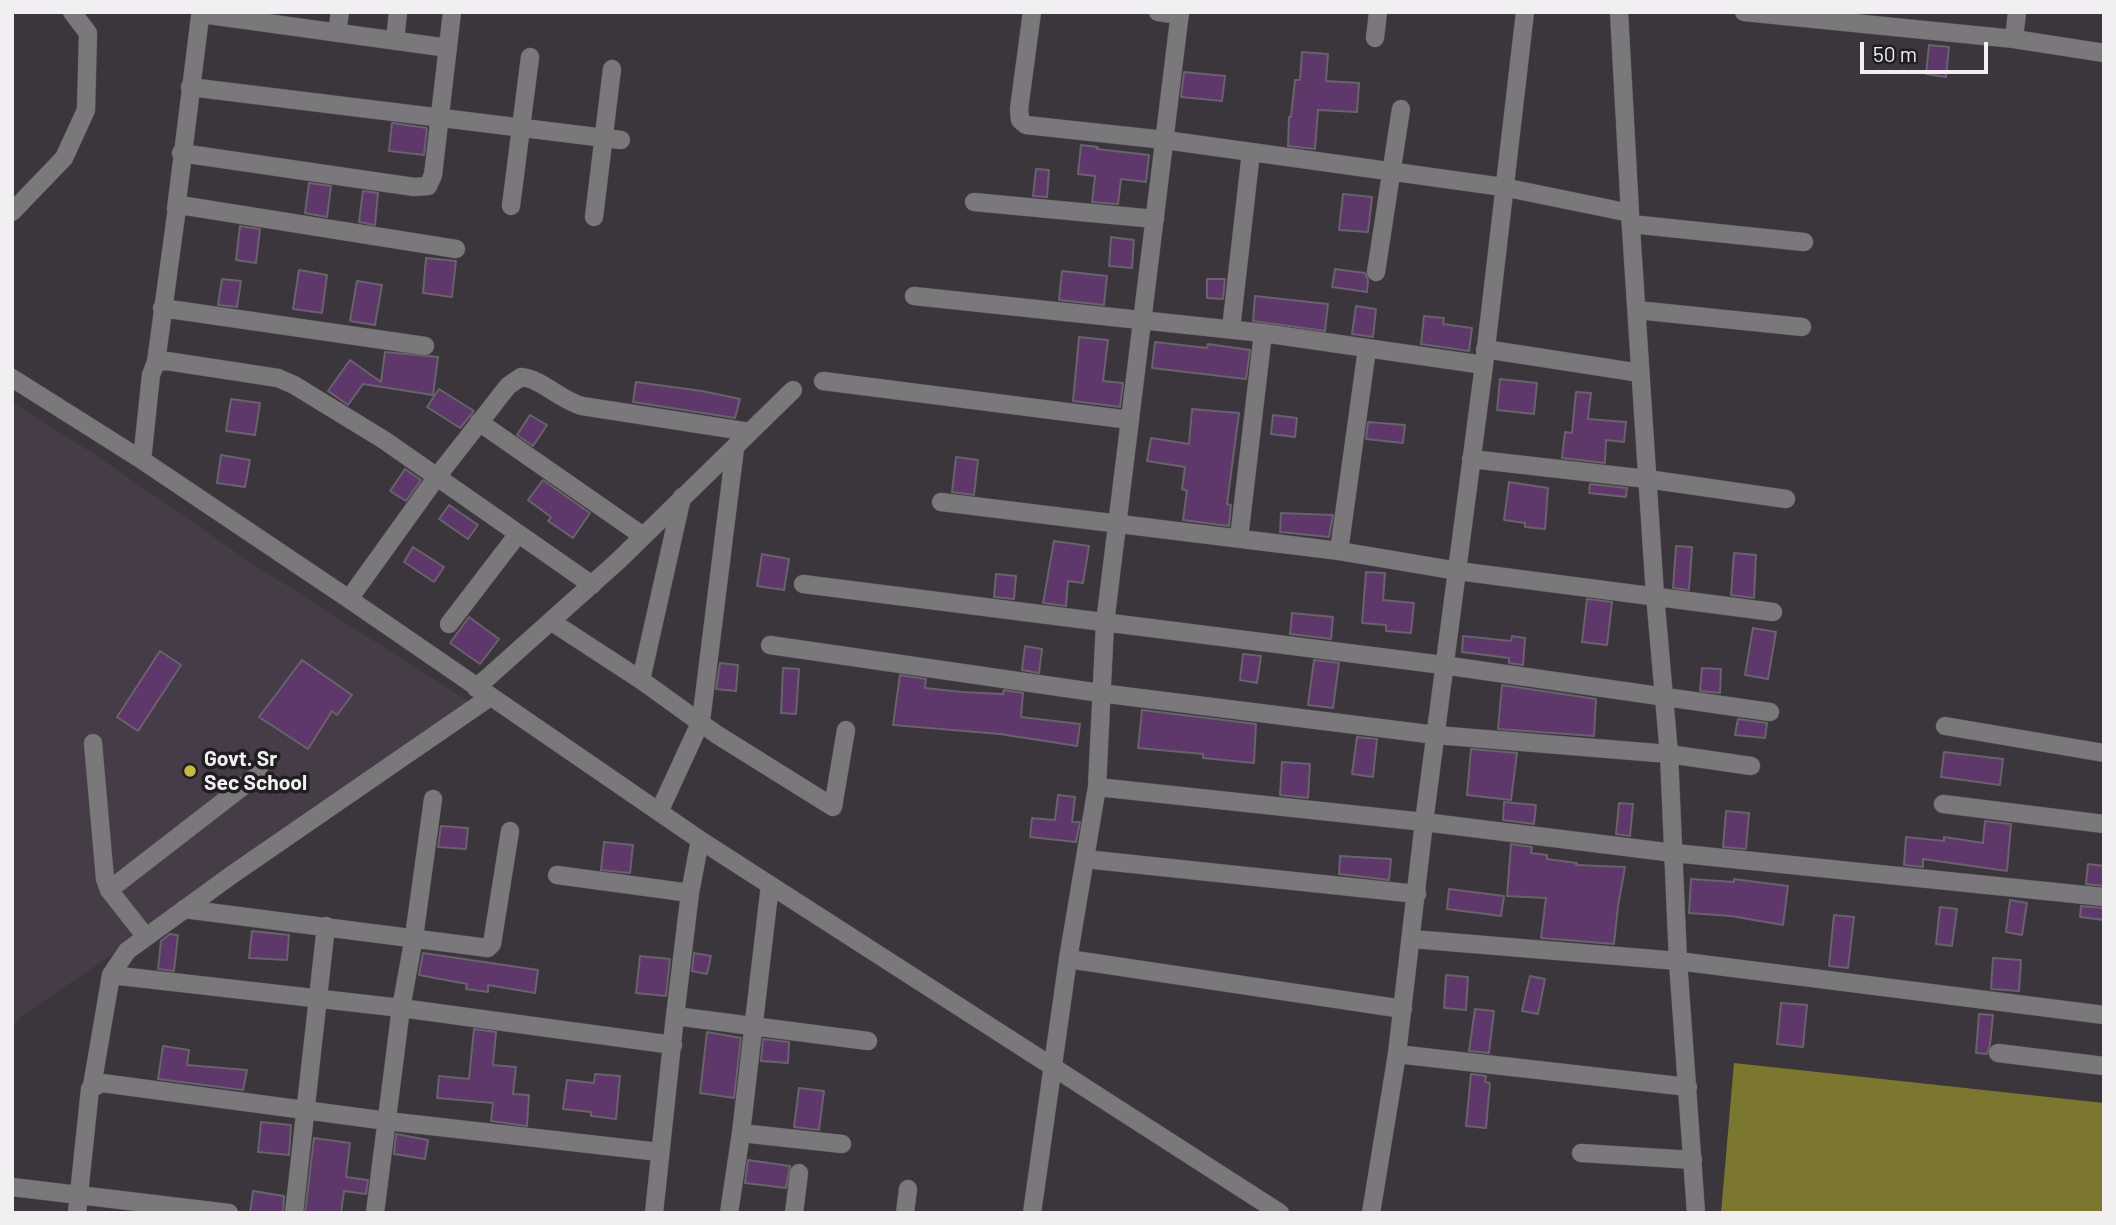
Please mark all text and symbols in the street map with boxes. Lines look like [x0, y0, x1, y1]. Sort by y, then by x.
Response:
scale bar [1864, 28, 1992, 72]
text: 50 m [1873, 41, 1917, 66]
place label: Govt. Sr Sec School [204, 746, 307, 796]
marker: Govt. Sr Sec School [182, 763, 198, 779]

